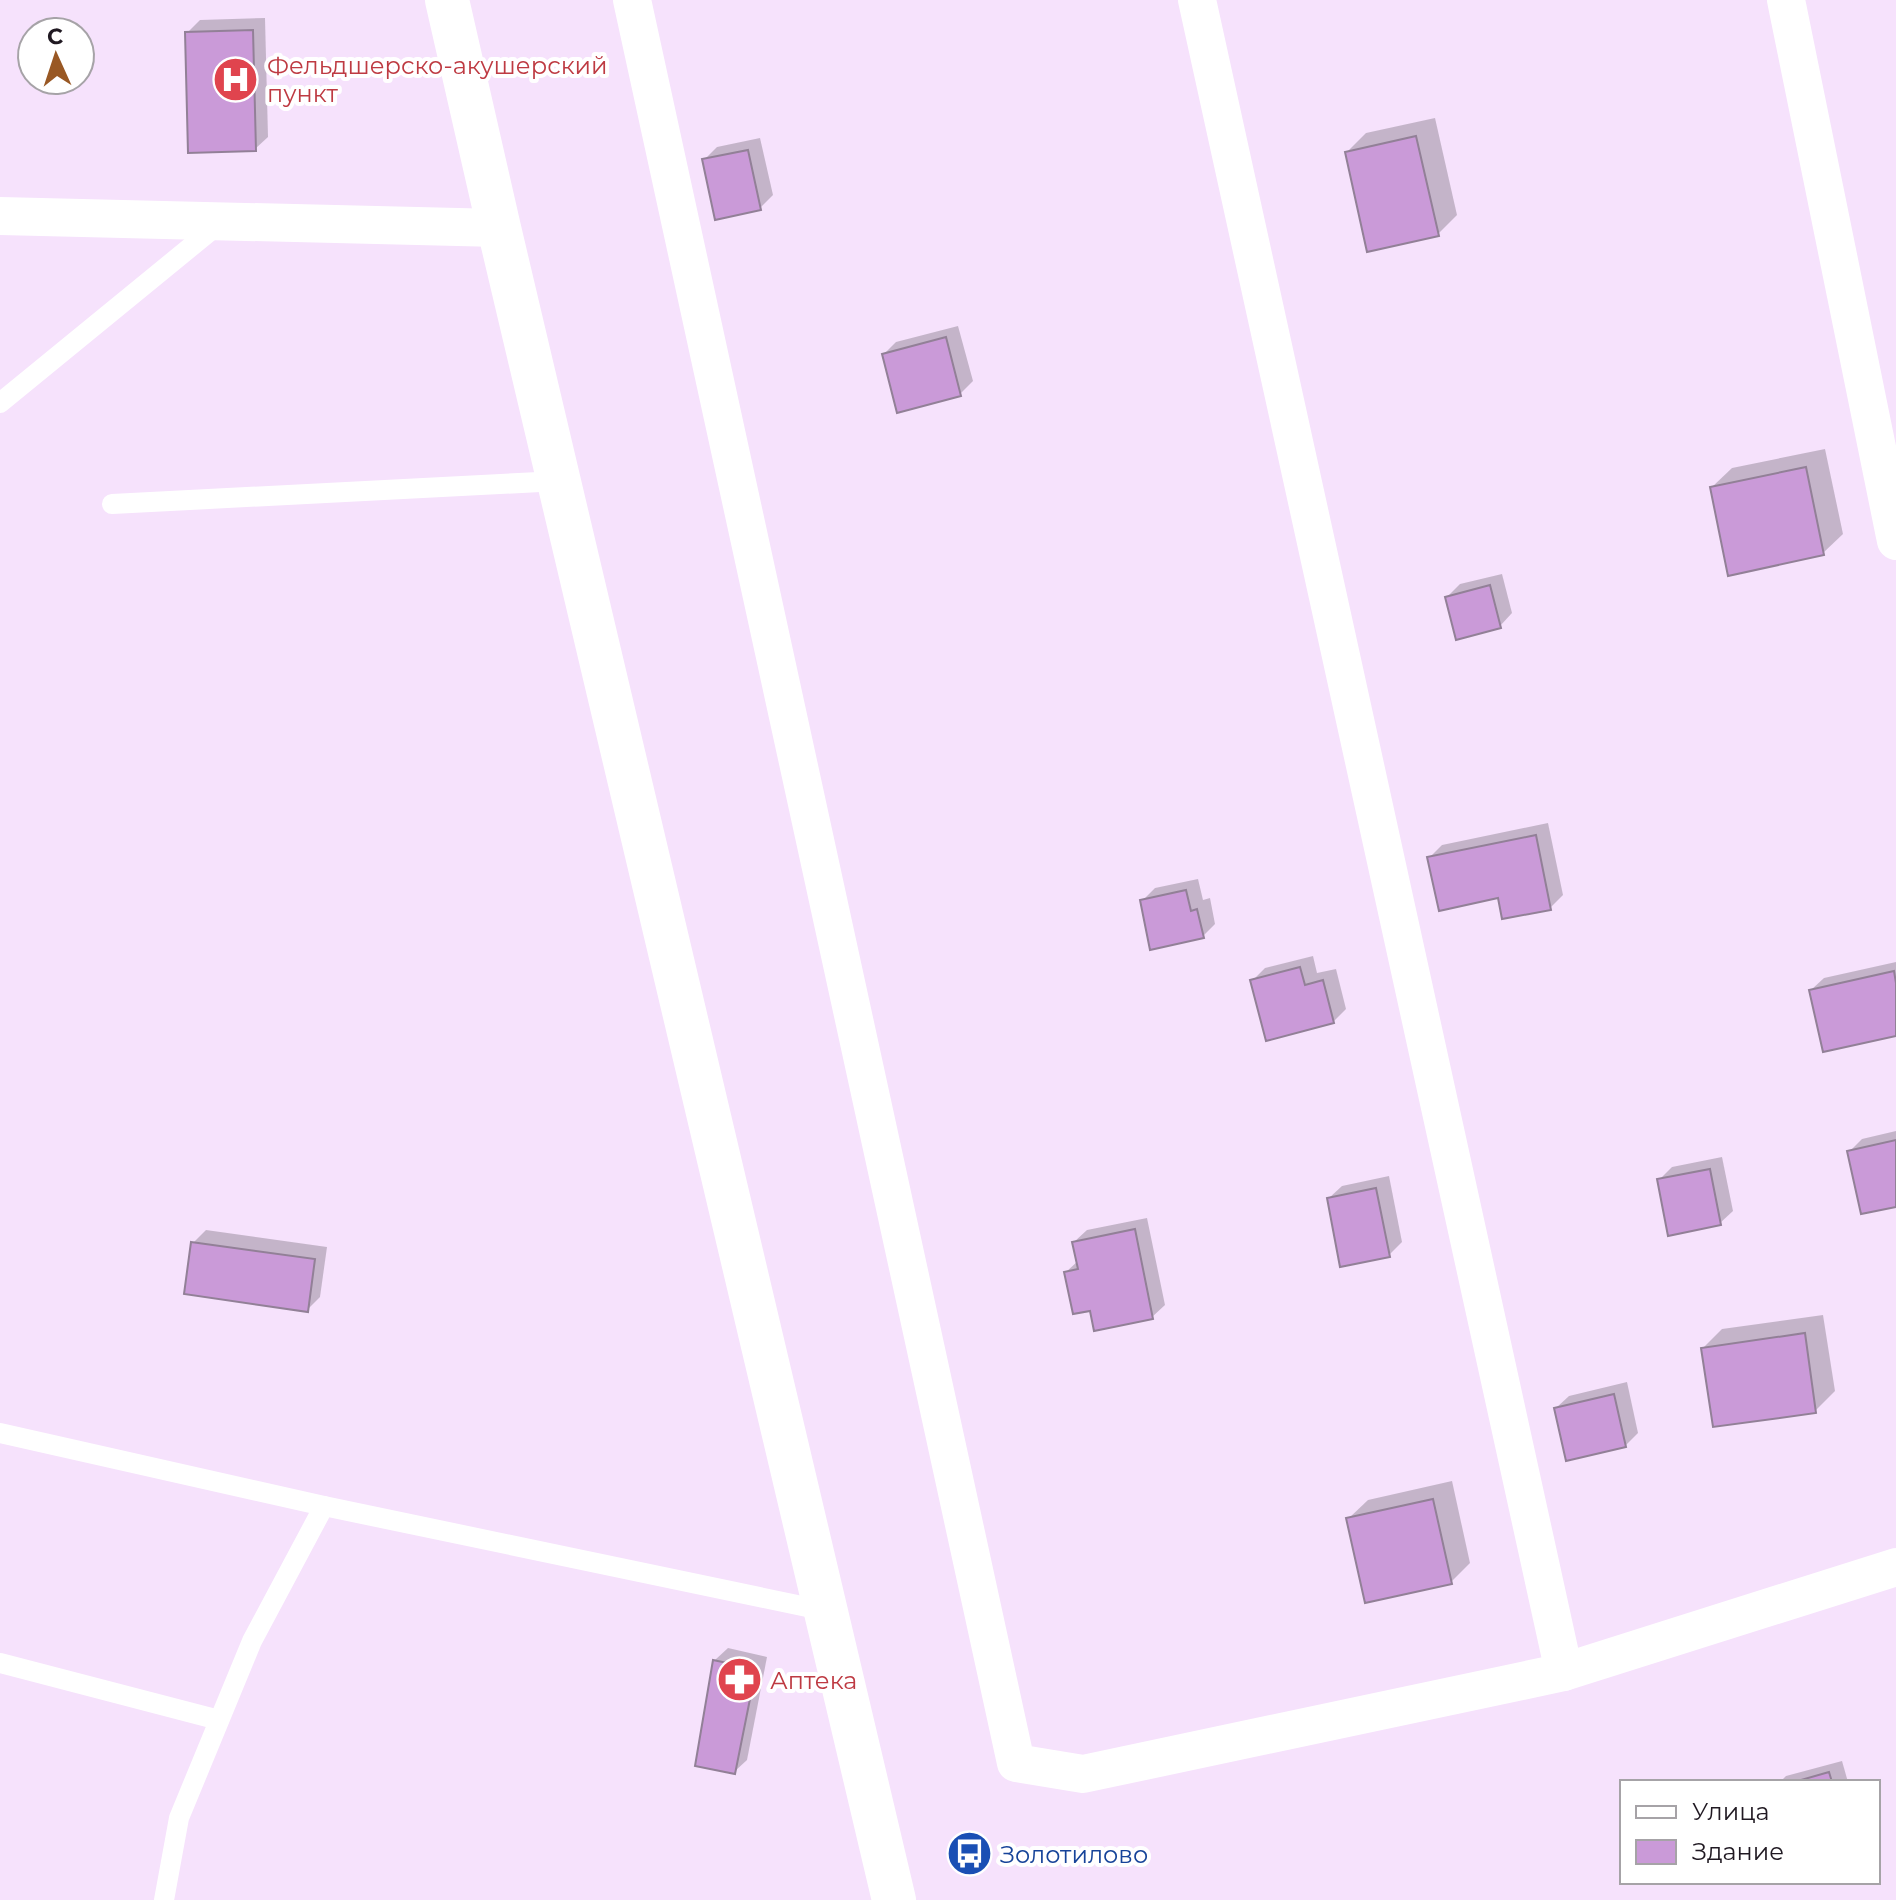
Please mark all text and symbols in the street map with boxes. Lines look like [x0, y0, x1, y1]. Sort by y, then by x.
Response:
north arrow [16, 16, 96, 96]
text: С [46, 23, 64, 50]
place label: Фельдшерско-акушерский пункт [267, 51, 608, 108]
hospital icon: Фельдшерско-акушерский пункт [212, 55, 260, 103]
pharmacy icon: Аптека [715, 1656, 763, 1704]
place label: Аптека [770, 1666, 857, 1695]
legend [1620, 1780, 1880, 1884]
text: Улица [1692, 1797, 1770, 1826]
bus stop icon: Золотилово [945, 1830, 993, 1878]
text: Здание [1692, 1837, 1784, 1866]
place label: Золотилово [1000, 1840, 1148, 1869]

